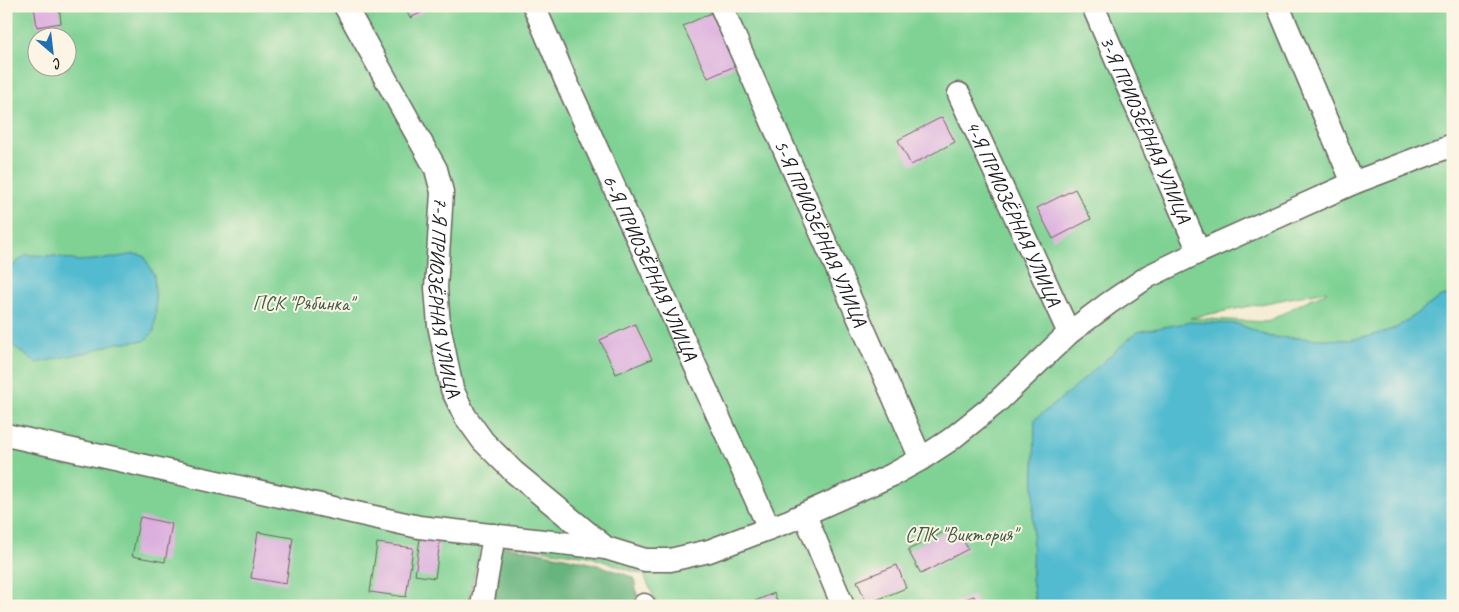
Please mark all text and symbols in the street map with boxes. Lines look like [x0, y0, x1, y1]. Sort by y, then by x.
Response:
north arrow [28, 28, 78, 78]
street label: 3-Я ПРИОЗЁРНАЯ УЛИЦА [1094, 32, 1197, 228]
text: С [49, 54, 65, 73]
street label: 4-Я ПРИОЗЁРНАЯ УЛИЦА [960, 117, 1067, 311]
street label: 5-Я ПРИОЗЁРНАЯ УЛИЦА [769, 136, 873, 331]
street label: 6-Я ПРИОЗЁРНАЯ УЛИЦА [597, 171, 703, 365]
street label: 7-Я ПРИОЗЁРНАЯ УЛИЦА [423, 196, 467, 402]
park label: ПСК "Рябинка" [252, 291, 358, 316]
park label: СПК "Виктория" [905, 522, 1021, 547]

